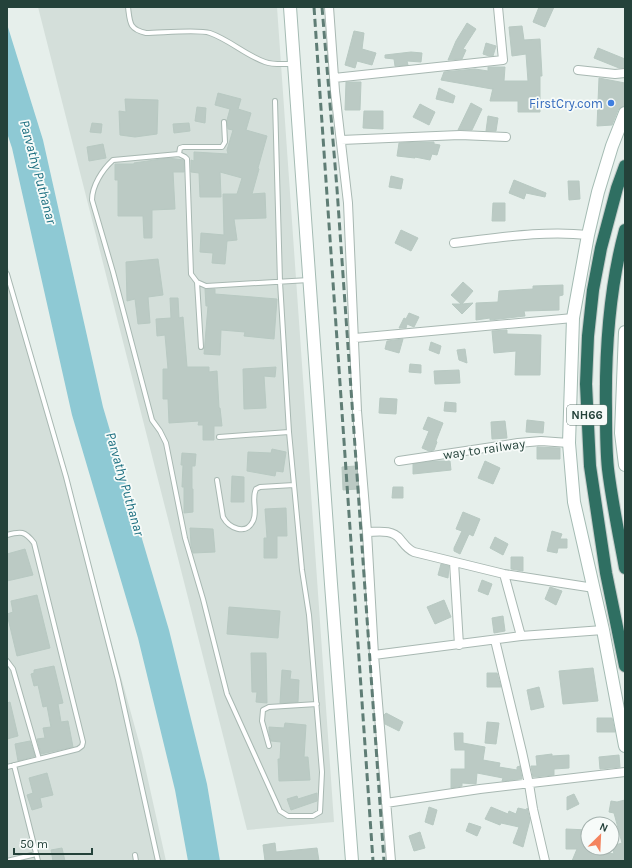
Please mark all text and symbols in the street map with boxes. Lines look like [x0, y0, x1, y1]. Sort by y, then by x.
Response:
place label: FirstCry.com [529, 96, 603, 111]
marker: FirstCry.com [606, 98, 616, 108]
water label: Parvathy Puthanar [16, 118, 60, 227]
road number: NH66 [567, 405, 607, 425]
water label: Parvathy Puthanar [102, 430, 148, 539]
street label: way to railway [442, 436, 526, 462]
north arrow [580, 816, 620, 856]
text: N [598, 820, 610, 835]
scale bar [14, 830, 92, 856]
text: 50 m [20, 837, 48, 851]

